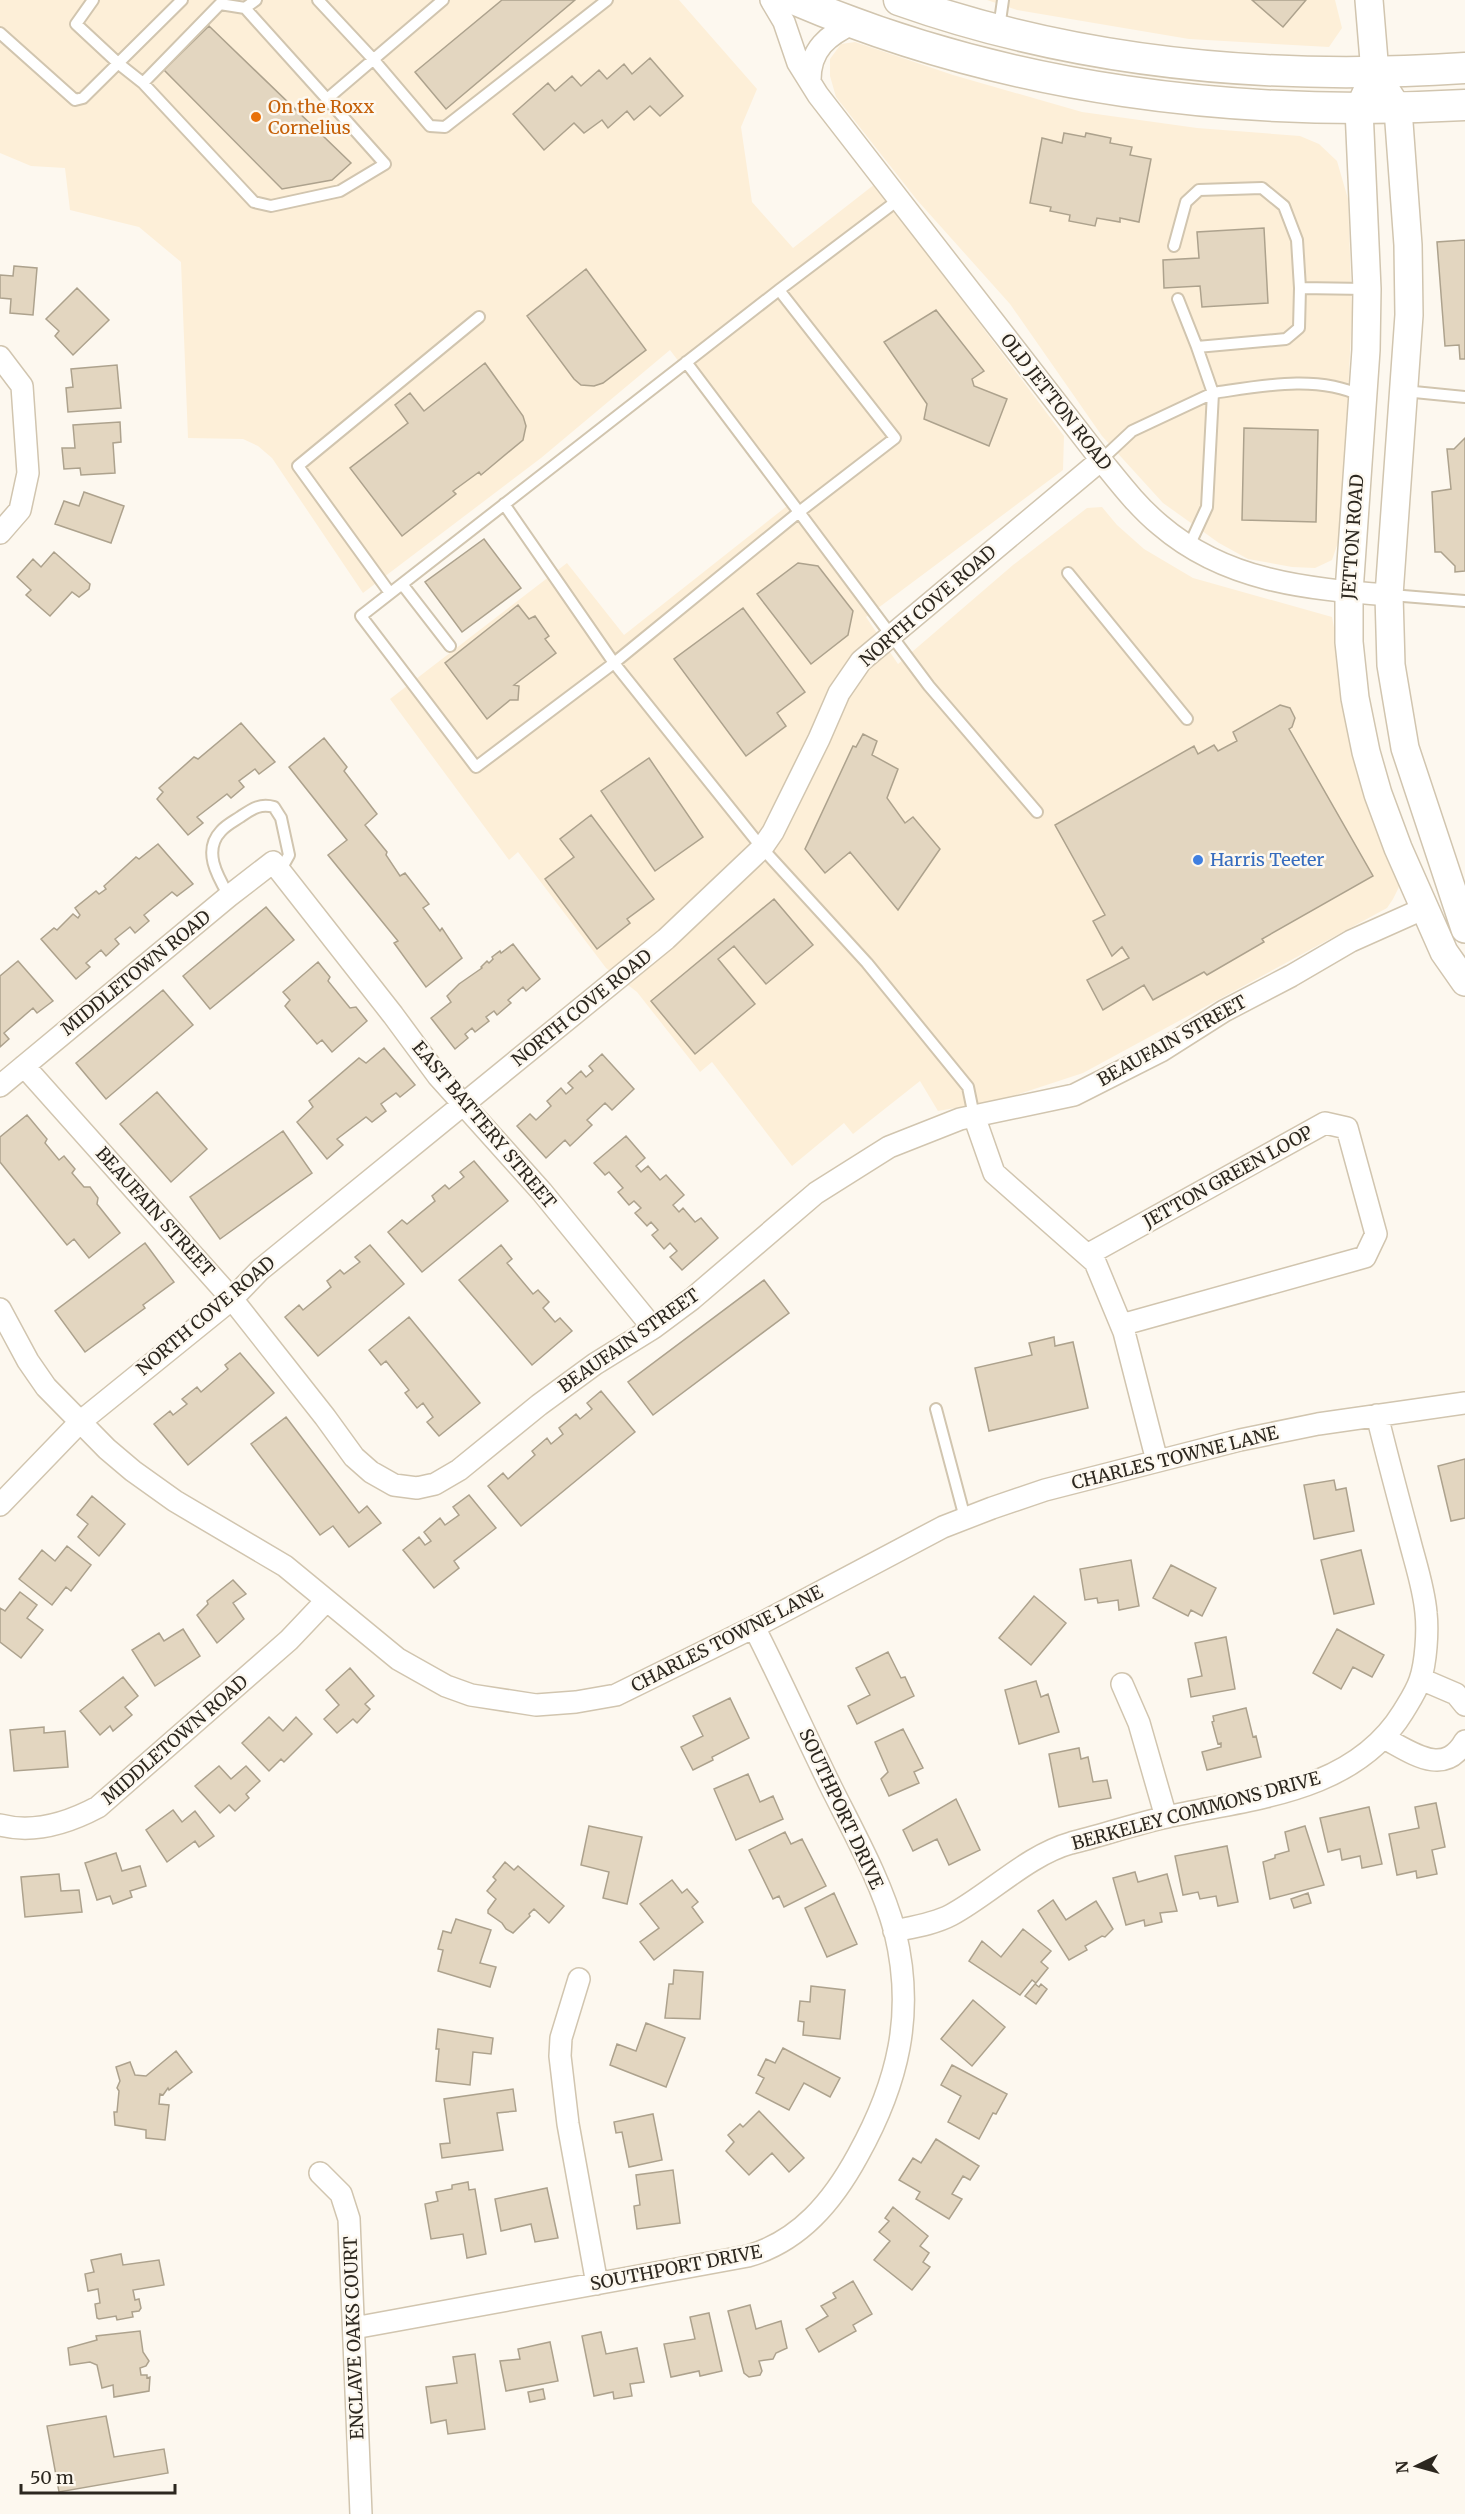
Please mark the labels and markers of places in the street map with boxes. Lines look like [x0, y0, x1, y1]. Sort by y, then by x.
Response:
place label: On the Roxx Cornelius [268, 95, 375, 139]
marker: On the Roxx Cornelius [249, 110, 263, 124]
place label: Harris Teeter [1210, 848, 1324, 871]
marker: Harris Teeter [1191, 853, 1205, 867]

